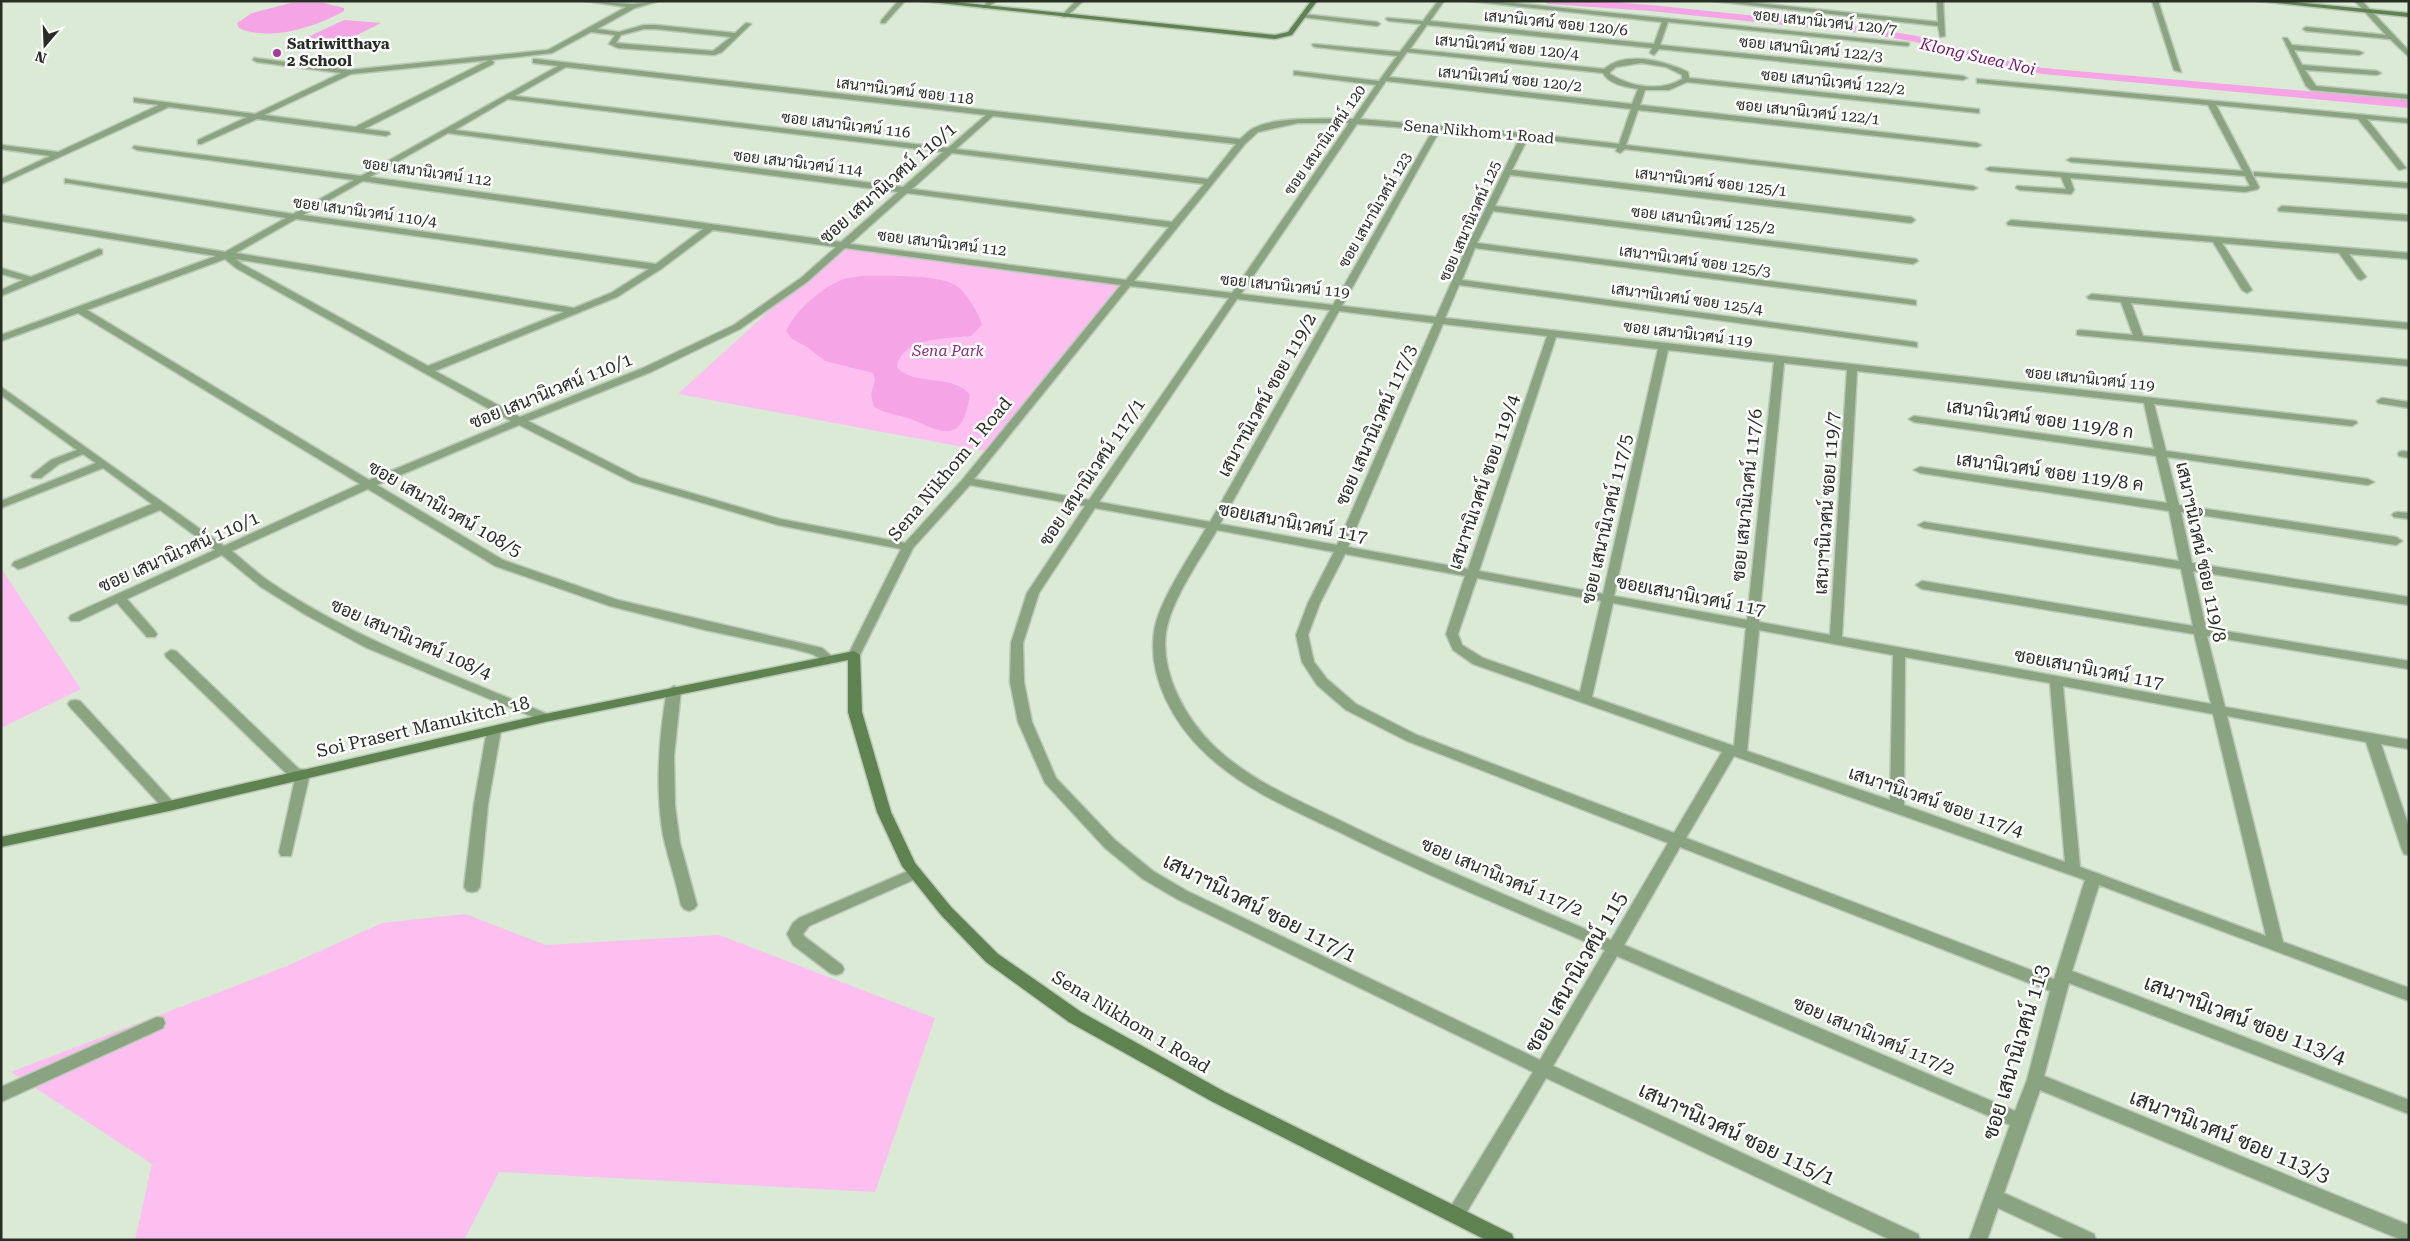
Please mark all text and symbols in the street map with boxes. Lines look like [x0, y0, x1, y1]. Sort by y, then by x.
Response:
street label: ซอย เสนานิเวศน์ 120/7 [1752, 4, 1898, 39]
street label: เสนานิเวศน์ ซอย 120/6 [1483, 5, 1629, 40]
north arrow [20, 20, 70, 70]
street label: เสนานิเวศน์ ซอย 120/4 [1434, 29, 1581, 64]
street label: ซอย เสนานิเวศน์ 122/3 [1738, 31, 1884, 66]
water label: Klong Suea Noi [1917, 34, 2037, 79]
place label: Satriwitthaya 2 School [287, 35, 390, 70]
marker: Satriwitthaya 2 School [271, 47, 283, 59]
text: N [33, 48, 48, 67]
street label: เสนานิเวศน์ ซอย 120/2 [1437, 61, 1583, 96]
street label: ซอย เสนานิเวศน์ 122/2 [1760, 64, 1906, 99]
street label: เสนาฯนิเวศน์ ซอย 118 [835, 73, 975, 108]
street label: ซอย เสนานิเวศน์ 120 [1280, 81, 1370, 198]
street label: ซอย เสนานิเวศน์ 122/1 [1735, 94, 1881, 129]
street label: ซอย เสนานิเวศน์ 116 [780, 107, 912, 142]
street label: ซอย เสนานิเวศน์ 110/1 [814, 116, 960, 248]
street label: Sena Nikhom 1 Road [1403, 116, 1555, 148]
street label: ซอย เสนานิเวศน์ 114 [732, 145, 864, 180]
street label: ซอย เสนานิเวศน์ 123 [1334, 149, 1415, 271]
street label: ซอย เสนานิเวศน์ 112 [361, 153, 493, 190]
street label: ซอย เสนานิเวศน์ 125 [1434, 158, 1505, 284]
street label: เสนาฯนิเวศน์ ซอย 125/1 [1634, 163, 1788, 200]
street label: ซอย เสนานิเวศน์ 110/4 [292, 192, 439, 231]
street label: ซอย เสนานิเวศน์ 125/2 [1630, 201, 1776, 238]
street label: ซอย เสนานิเวศน์ 112 [876, 225, 1008, 260]
street label: เสนาฯนิเวศน์ ซอย 125/3 [1618, 240, 1772, 281]
street label: ซอย เสนานิเวศน์ 119 [1219, 269, 1351, 302]
street label: เสนาฯนิเวศน์ ซอย 125/4 [1610, 278, 1765, 319]
street label: เสนาฯนิเวศน์ ซอย 119/2 [1211, 308, 1320, 480]
street label: ซอย เสนานิเวศน์ 119 [1622, 316, 1754, 351]
street label: ซอย เสนานิเวศน์ 117/3 [1329, 340, 1420, 508]
park label: Sena Park [911, 342, 985, 360]
street label: ซอย เสนานิเวศน์ 110/1 [466, 346, 635, 433]
street label: ซอย เสนานิเวศน์ 119 [2024, 362, 2156, 395]
street label: เสนาฯนิเวศน์ ซอย 119/4 [1442, 391, 1523, 572]
street label: Sena Nikhom 1 Road [883, 392, 1016, 545]
street label: ซอย เสนานิเวศน์ 117/1 [1033, 393, 1149, 550]
street label: เสนานิเวศน์ ซอย 119/8 ก [1945, 393, 2135, 442]
street label: ซอย เสนานิเวศน์ 117/6 [1725, 407, 1766, 582]
street label: เสนาฯนิเวศน์ ซอย 119/7 [1808, 411, 1843, 595]
street label: ซอย เสนานิเวศน์ 117/5 [1575, 431, 1636, 606]
street label: เสนานิเวศน์ ซอย 119/8 ค [1955, 446, 2145, 495]
street label: ซอย เสนานิเวศน์ 108/5 [365, 454, 527, 561]
street label: เสนาฯนิเวศน์ ซอย 119/8 [2172, 460, 2233, 644]
street label: ซอยเสนานิเวศน์ 117 [1217, 496, 1370, 547]
street label: ซอย เสนานิเวศน์ 110/1 [94, 505, 262, 596]
street label: ซอยเสนานิเวศน์ 117 [1615, 569, 1768, 620]
street label: ซอย เสนานิเวศน์ 108/4 [328, 592, 496, 683]
street label: ซอยเสนานิเวศน์ 117 [2013, 642, 2166, 693]
street label: Soi Prasert Manukitch 18 [314, 692, 532, 761]
street label: เสนาฯนิเวศน์ ซอย 117/4 [1846, 760, 2027, 841]
street label: ซอย เสนานิเวศน์ 117/2 [1418, 831, 1587, 920]
street label: เสนาฯนิเวศน์ ซอย 117/1 [1159, 847, 1362, 967]
street label: ซอย เสนานิเวศน์ 115 [1518, 886, 1632, 1057]
street label: ซอย เสนานิเวศน์ 113 [1976, 961, 2054, 1143]
street label: Sena Nikhom 1 Road [1048, 966, 1215, 1077]
street label: เสนาฯนิเวศน์ ซอย 113/4 [2141, 969, 2350, 1070]
street label: ซอย เสนานิเวศน์ 117/2 [1790, 990, 1959, 1079]
street label: เสนาฯนิเวศน์ ซอย 115/1 [1635, 1076, 1840, 1190]
street label: เสนาฯนิเวศน์ ซอย 113/3 [2126, 1083, 2335, 1187]

